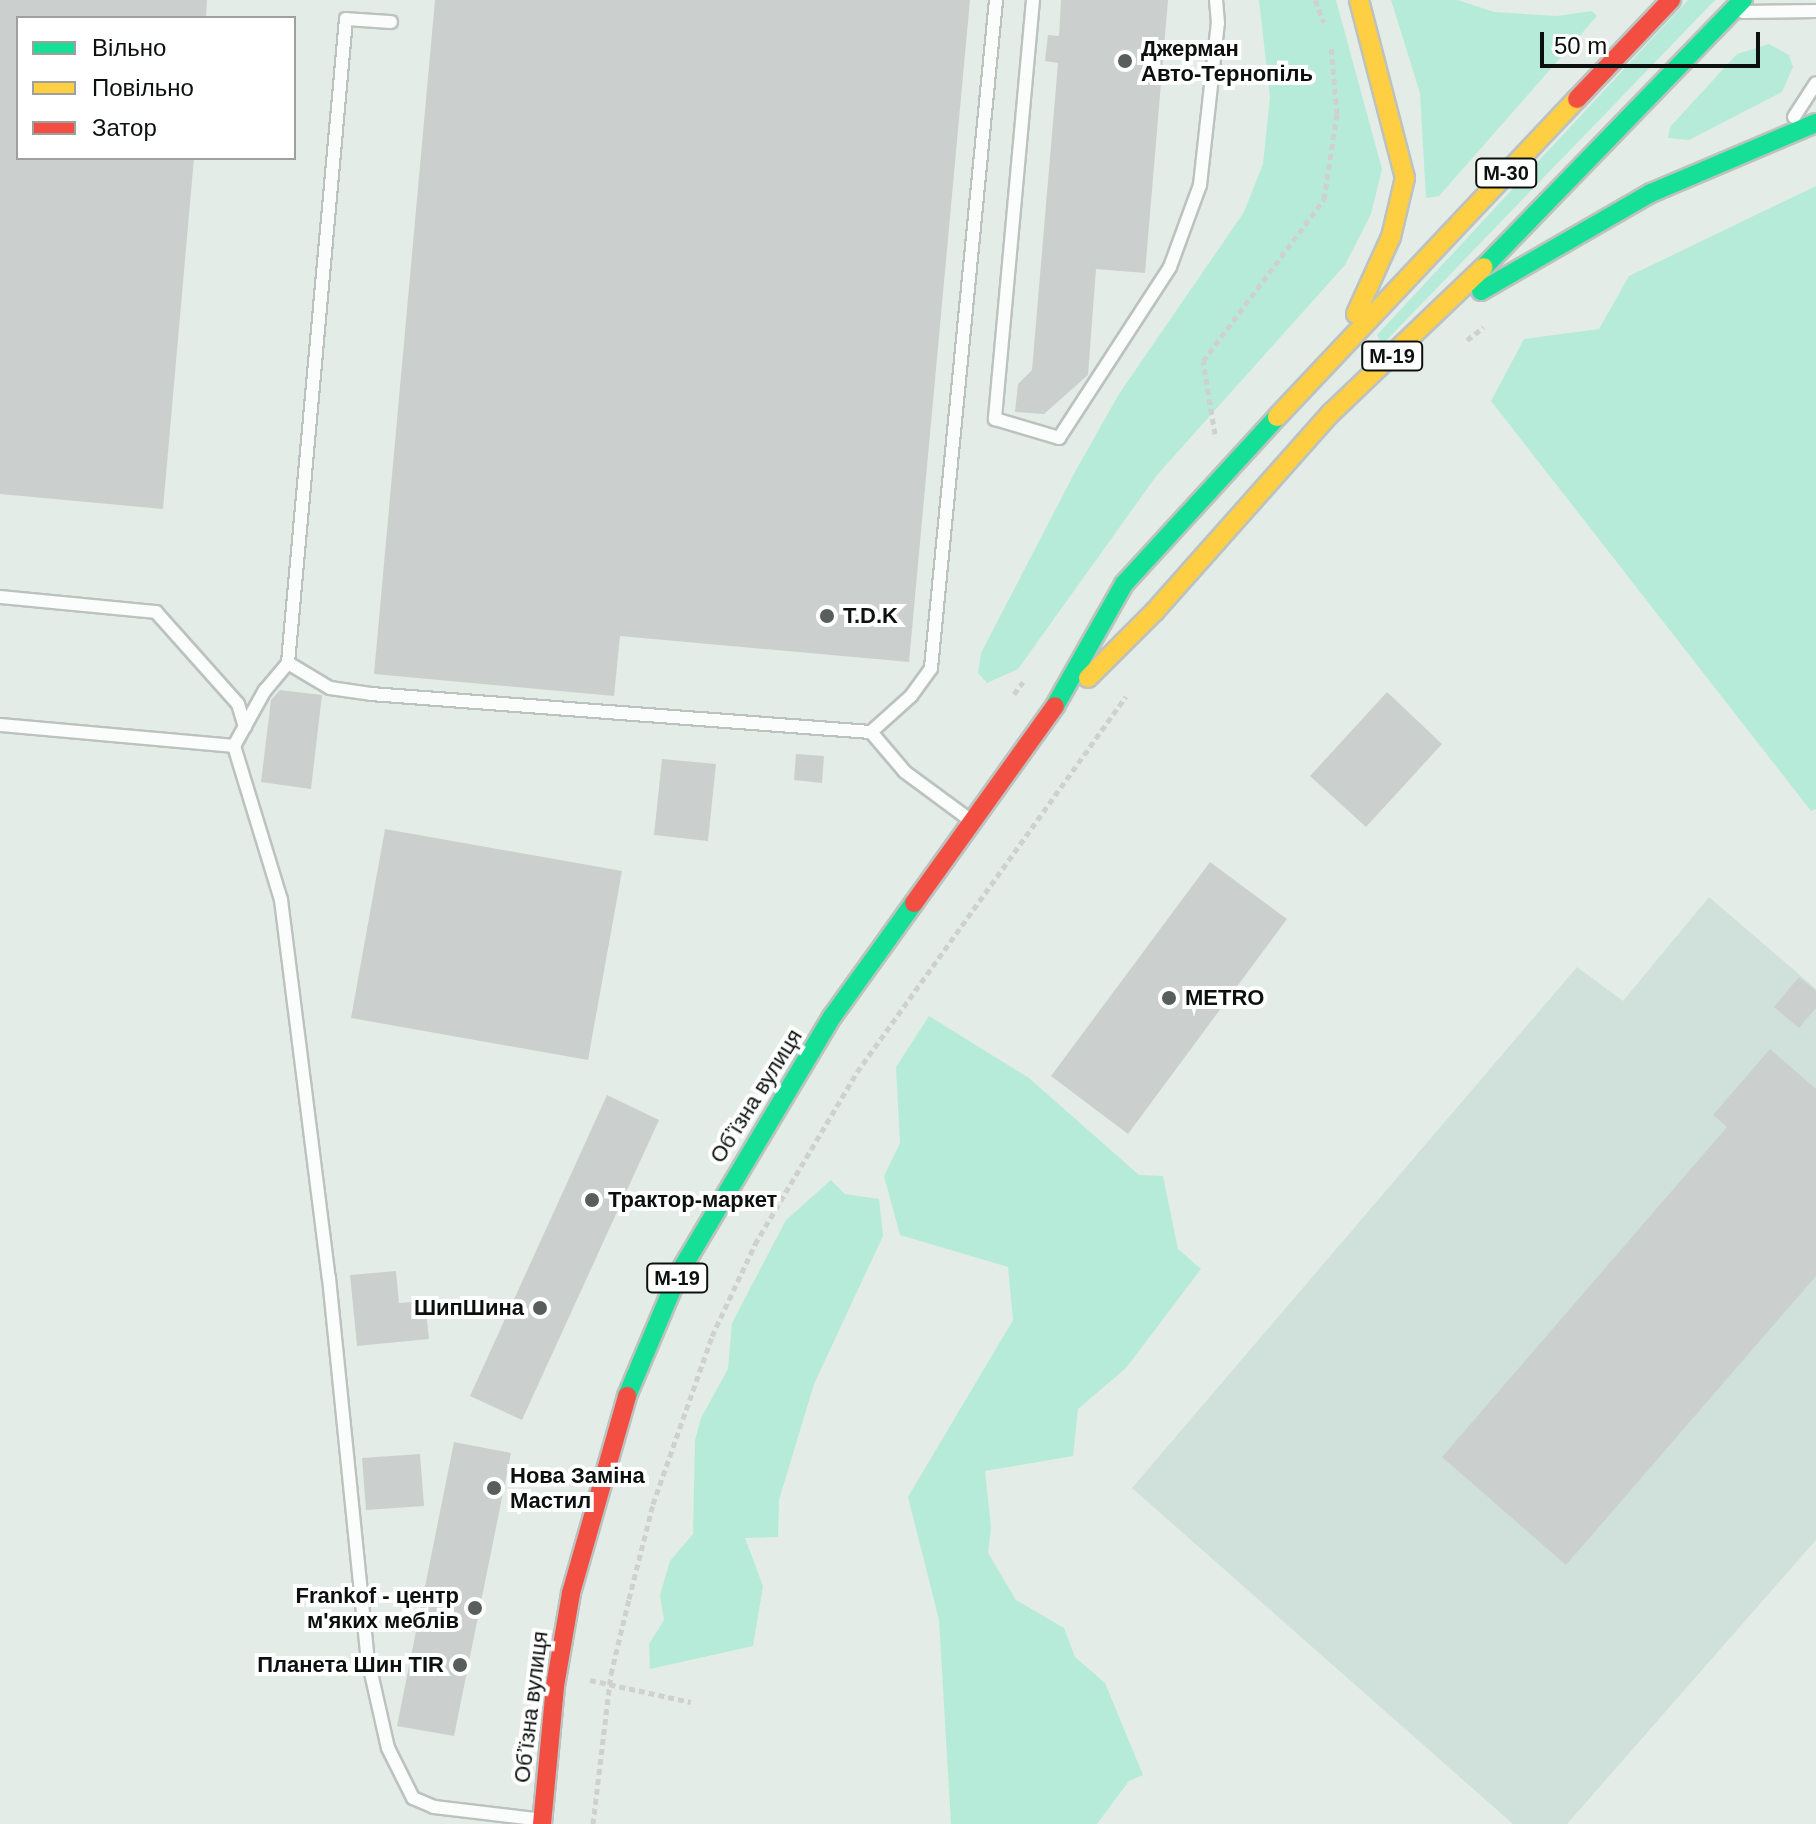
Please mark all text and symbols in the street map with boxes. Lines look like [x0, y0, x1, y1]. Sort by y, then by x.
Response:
legend [16, 16, 296, 160]
scale bar [1544, 16, 1764, 66]
text: 50 m [1554, 32, 1607, 59]
text: Вільно [92, 34, 166, 61]
place label: Джерман Авто-Тернопіль [1141, 35, 1313, 86]
marker: Джерман Авто-Тернопіль [1116, 52, 1134, 70]
text: Повільно [92, 74, 194, 101]
text: Затор [92, 114, 157, 141]
road number: М-30 [1474, 157, 1538, 189]
road number: М-19 [1360, 340, 1424, 372]
place label: T.D.K [843, 603, 898, 629]
marker: T.D.K [818, 607, 836, 625]
place label: METRO [1185, 985, 1264, 1011]
marker: METRO [1160, 989, 1178, 1007]
street label: Обʼїзна вулиця [704, 1024, 808, 1168]
place label: Трактор-маркет [608, 1187, 777, 1213]
marker: Трактор-маркет [583, 1191, 601, 1209]
road number: М-19 [645, 1262, 709, 1294]
place label: ШипШина [414, 1295, 524, 1321]
marker: ШипШина [531, 1299, 549, 1317]
place label: Нова Заміна Мастил [510, 1462, 645, 1514]
marker: Нова Заміна Мастил [485, 1479, 503, 1497]
place label: Frankof - центр м'яких меблів [296, 1582, 459, 1634]
marker: Frankof - центр м'яких меблів [466, 1599, 484, 1617]
street label: Обʼїзна вулиця [509, 1630, 553, 1784]
place label: Планета Шин TIR [257, 1652, 444, 1678]
marker: Планета Шин TIR [451, 1656, 469, 1674]

